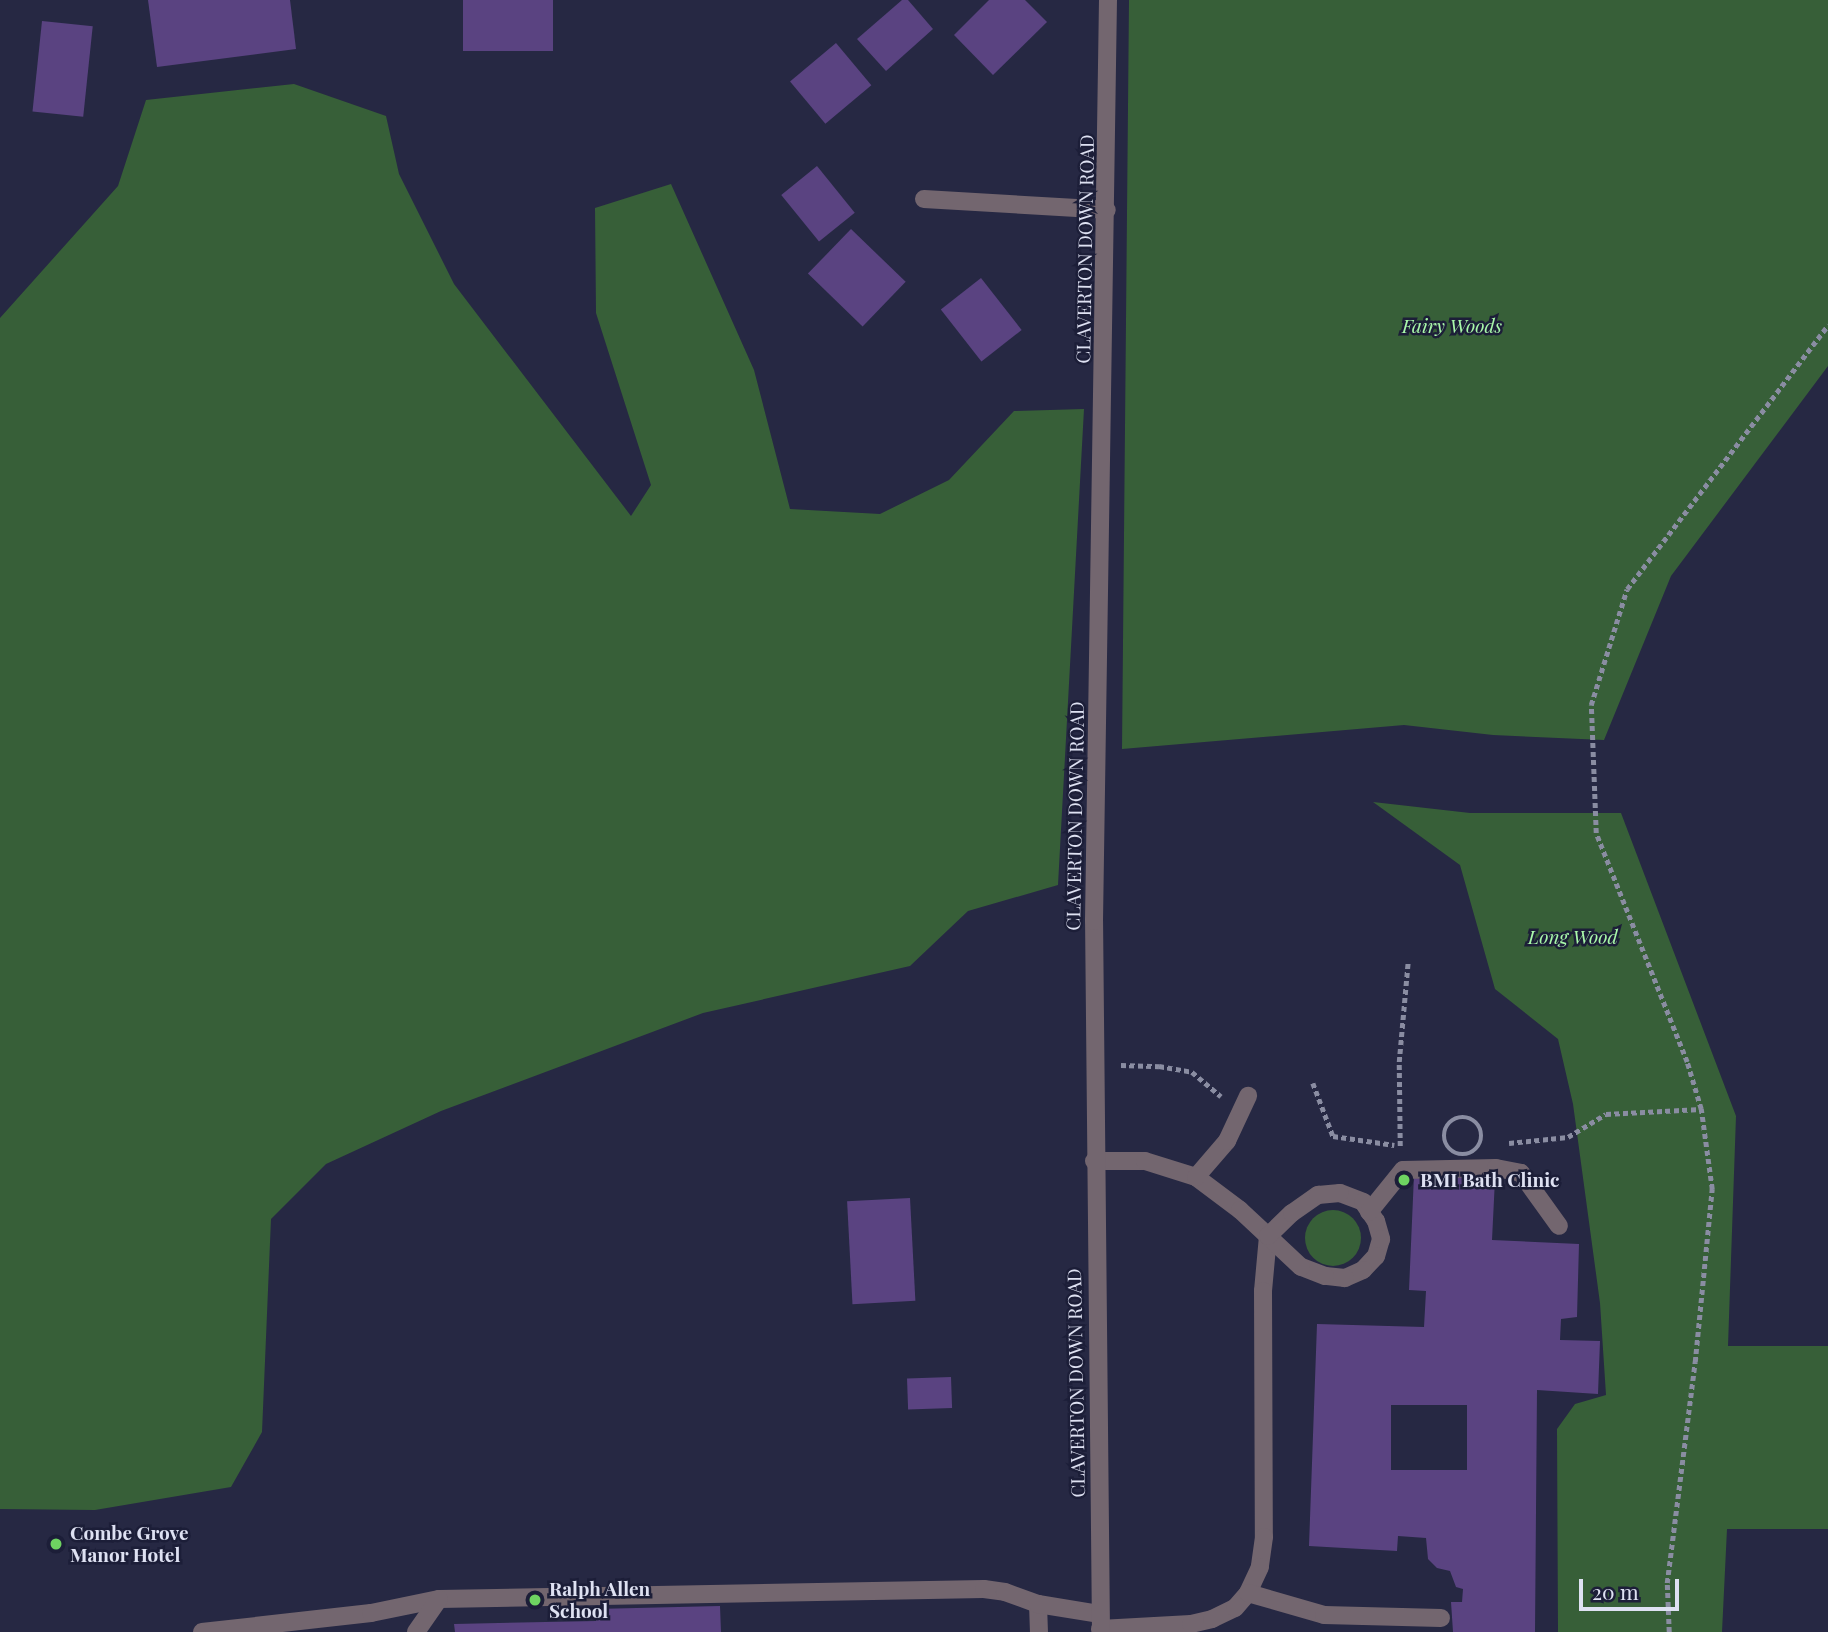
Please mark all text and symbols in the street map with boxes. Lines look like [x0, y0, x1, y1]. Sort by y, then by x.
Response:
street label: CLAVERTON DOWN ROAD [1072, 134, 1098, 364]
park label: Fairy Woods [1402, 315, 1502, 337]
street label: CLAVERTON DOWN ROAD [1062, 701, 1088, 931]
park label: Long Wood [1528, 926, 1618, 948]
place label: BMI Bath Clinic [1420, 1169, 1560, 1191]
marker: BMI Bath Clinic [1394, 1170, 1414, 1190]
street label: CLAVERTON DOWN ROAD [1063, 1268, 1089, 1498]
place label: Combe Grove Manor Hotel [70, 1522, 188, 1566]
marker: Combe Grove Manor Hotel [48, 1536, 64, 1552]
scale bar [1583, 1566, 1683, 1610]
text: 20 m [1592, 1577, 1639, 1605]
place label: Ralph Allen School [549, 1578, 651, 1622]
marker: Ralph Allen School [527, 1592, 543, 1608]

